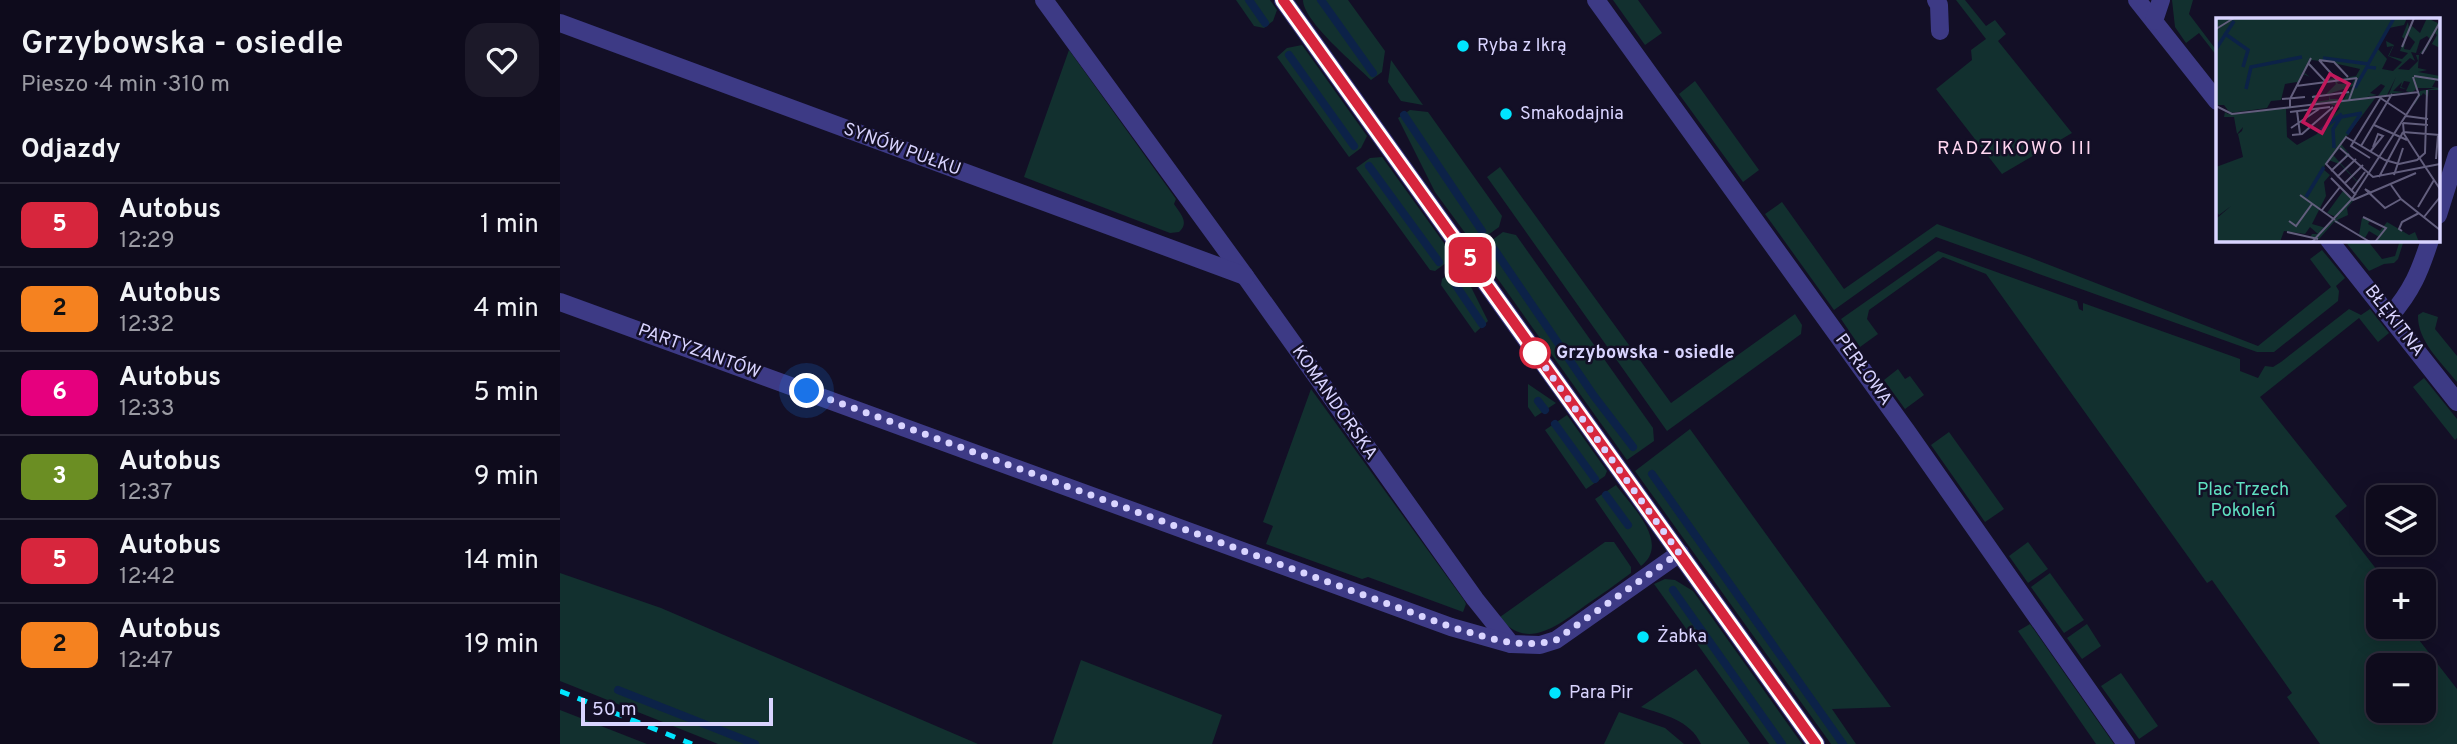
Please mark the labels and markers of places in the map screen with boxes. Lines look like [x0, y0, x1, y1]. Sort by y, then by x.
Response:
place label: Ryba z Ikrą [1477, 35, 1566, 58]
marker: Ryba z Ikrą [1455, 38, 1471, 54]
place label: Smakodajnia [1520, 103, 1624, 126]
marker: Smakodajnia [1498, 106, 1514, 122]
marker: Grzybowska - osiedle [1520, 338, 1550, 368]
place label: Grzybowska - osiedle [1556, 342, 1734, 365]
place label: Żabka [1657, 624, 1707, 649]
marker: Żabka [1635, 629, 1651, 645]
place label: Para Pir [1569, 682, 1633, 705]
marker: Para Pir [1547, 685, 1563, 701]

